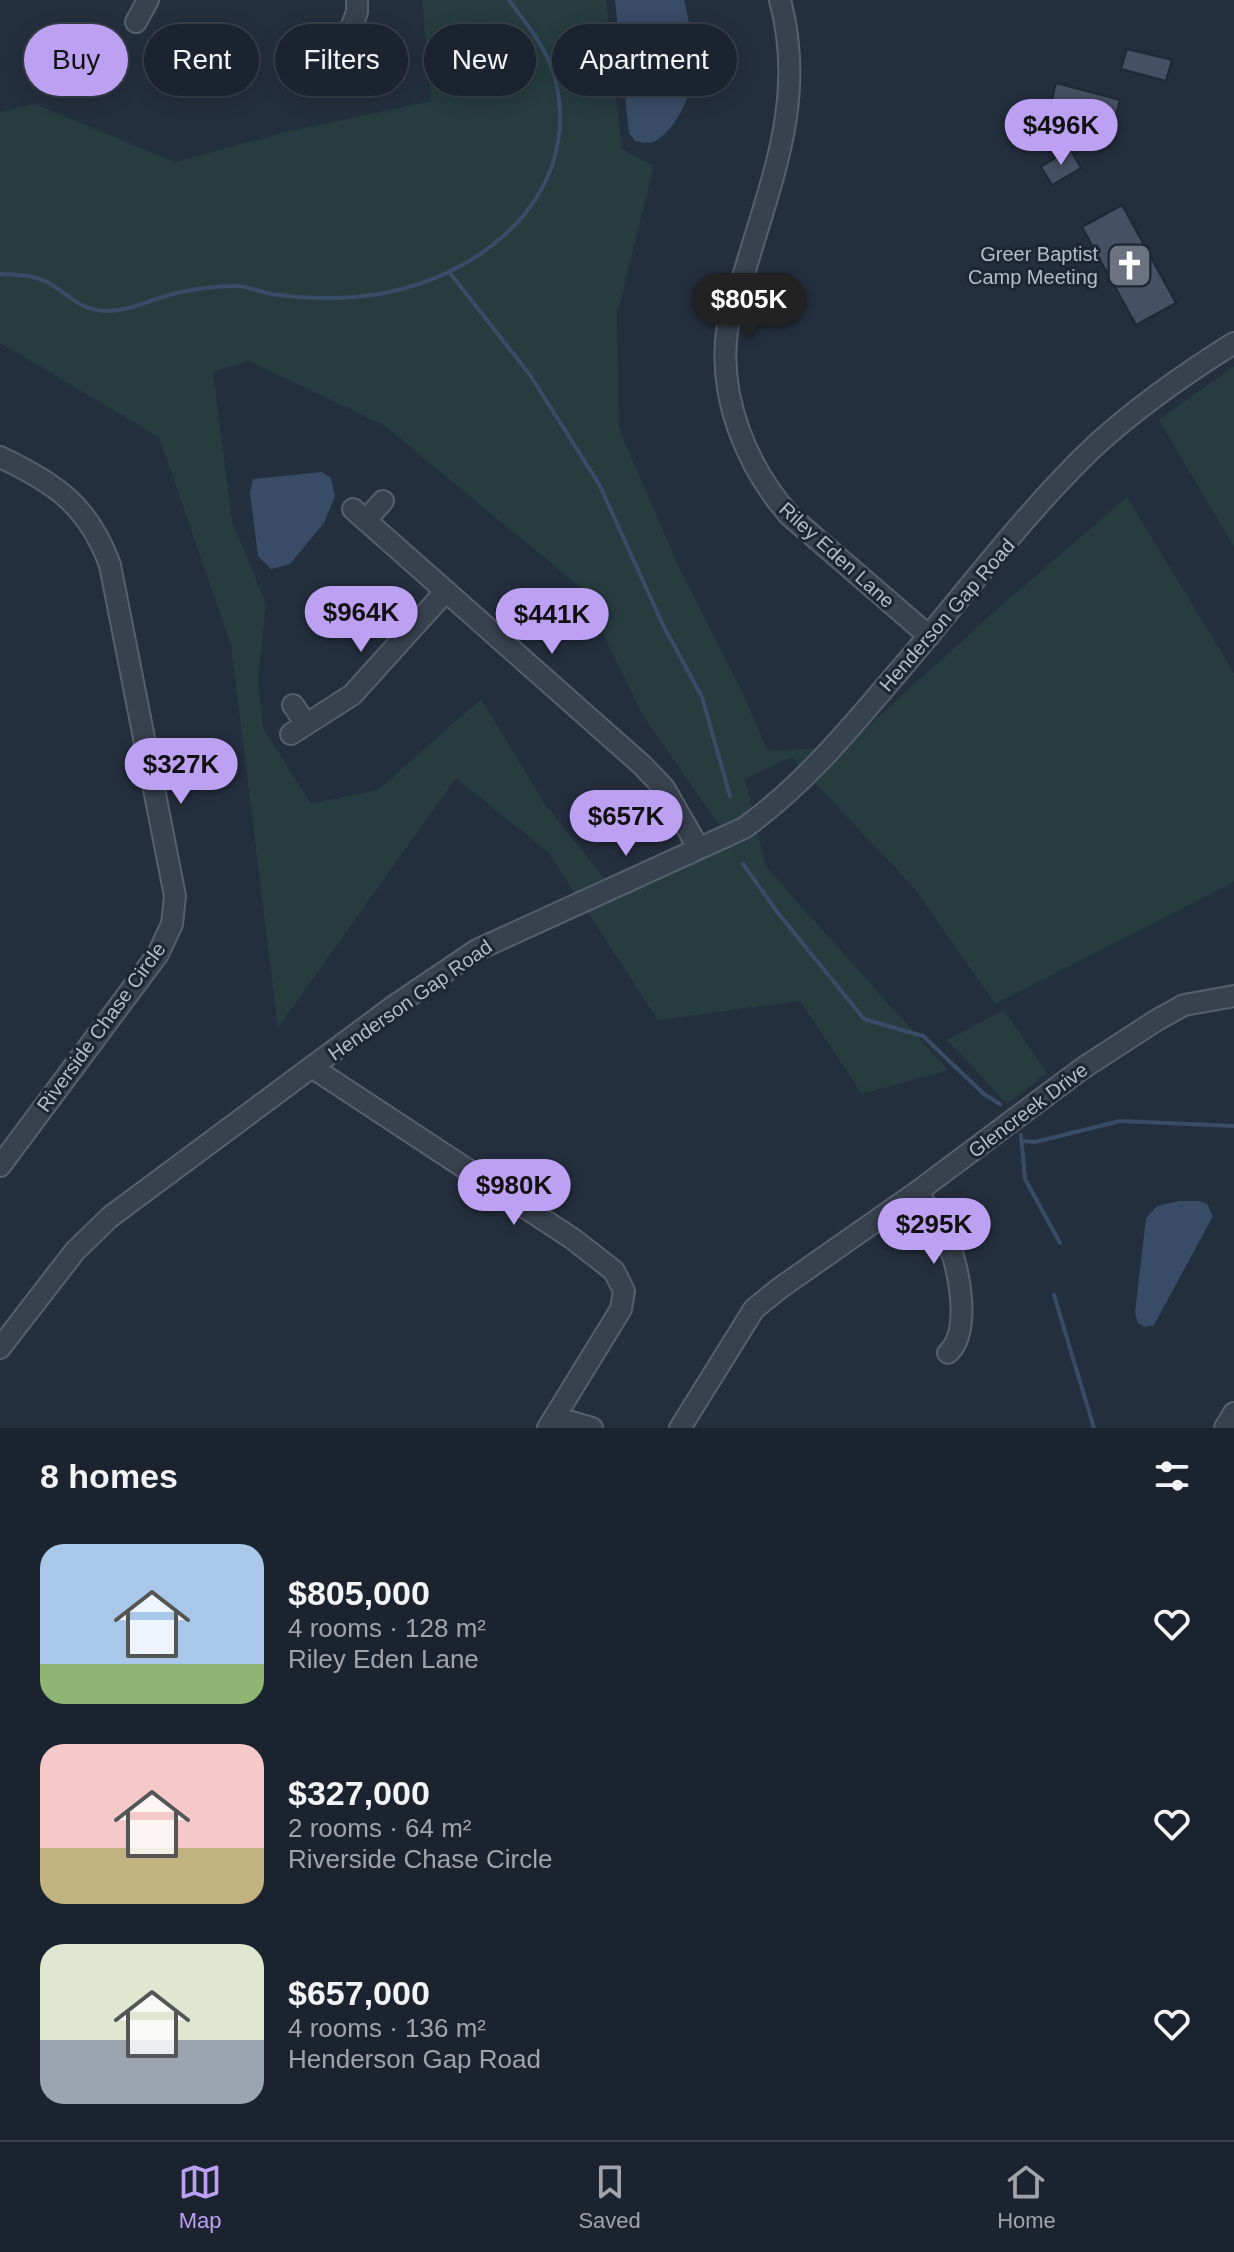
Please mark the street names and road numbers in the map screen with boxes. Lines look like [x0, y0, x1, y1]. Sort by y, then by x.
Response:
street label: Riley Eden Lane [775, 498, 899, 612]
street label: Henderson Gap Road [875, 534, 1019, 696]
street label: Henderson Gap Road [324, 935, 496, 1065]
street label: Riverside Chase Circle [32, 938, 170, 1116]
street label: Glencreek Drive [964, 1058, 1092, 1162]

